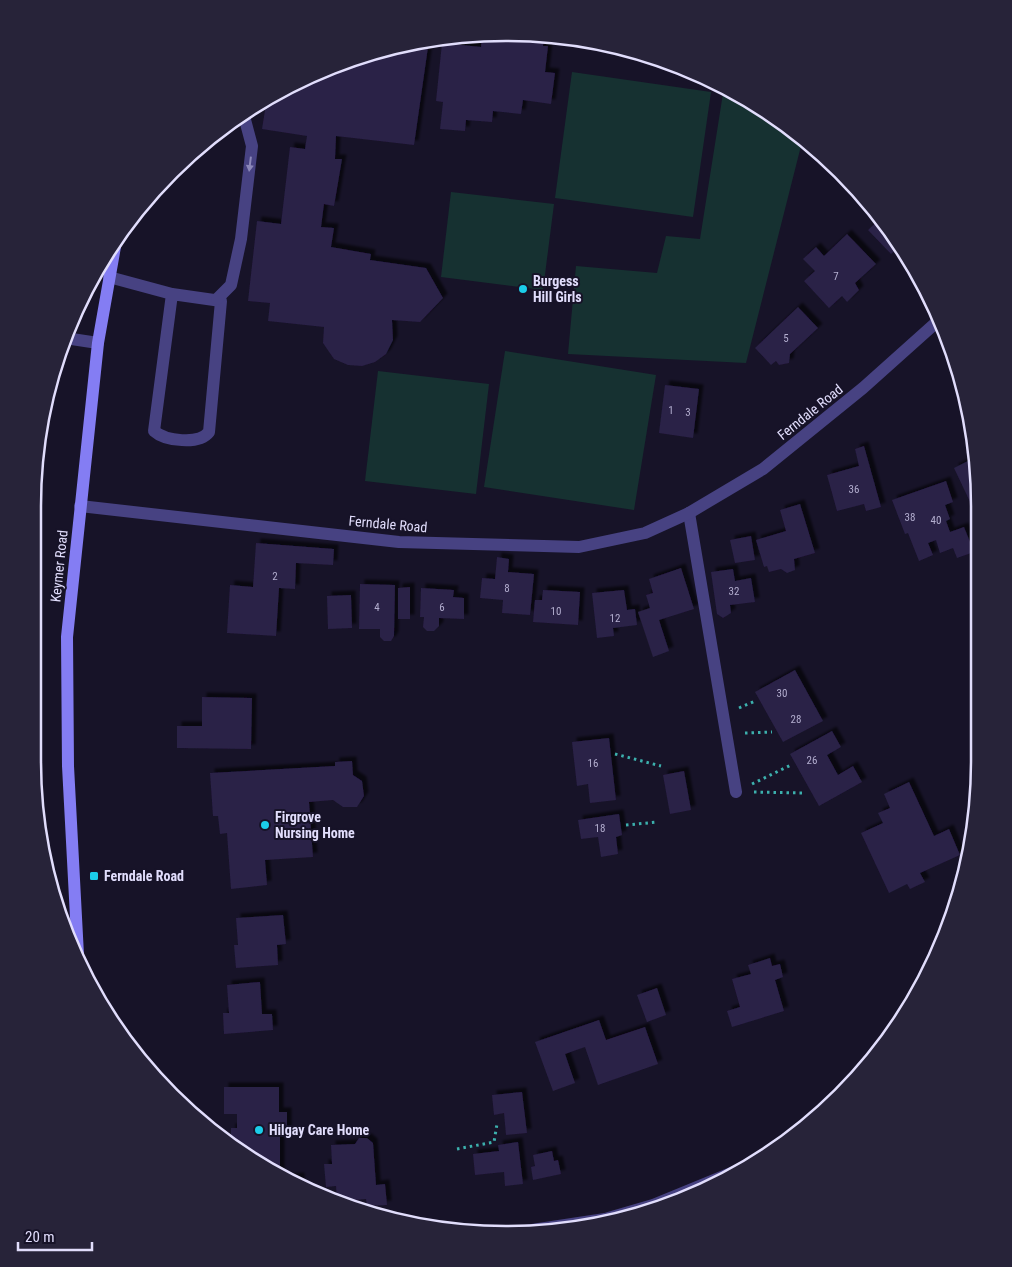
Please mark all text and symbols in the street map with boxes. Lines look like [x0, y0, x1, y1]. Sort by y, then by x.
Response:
one-way arrow [246, 156, 254, 172]
house number: 7 [833, 270, 839, 283]
place label: Burgess Hill Girls [533, 273, 582, 305]
marker: Burgess Hill Girls [517, 283, 529, 295]
house number: 5 [783, 332, 789, 345]
street label: Ferndale Road [774, 381, 846, 443]
house number: 1 [668, 404, 674, 417]
house number: 3 [685, 406, 691, 419]
house number: 36 [849, 483, 859, 496]
house number: 38 [905, 511, 915, 524]
street label: Ferndale Road [348, 513, 428, 535]
house number: 40 [931, 514, 941, 527]
street label: Keymer Road [47, 529, 71, 603]
house number: 2 [272, 570, 278, 583]
house number: 8 [504, 582, 510, 595]
house number: 32 [729, 585, 739, 598]
house number: 4 [374, 601, 380, 614]
house number: 6 [439, 601, 445, 614]
house number: 10 [551, 605, 561, 618]
house number: 12 [610, 612, 620, 625]
house number: 30 [777, 687, 787, 700]
house number: 28 [791, 713, 801, 726]
house number: 26 [807, 754, 817, 767]
house number: 16 [588, 757, 598, 770]
place label: Firgrove Nursing Home [275, 809, 355, 841]
marker: Firgrove Nursing Home [259, 819, 271, 831]
house number: 18 [595, 822, 605, 835]
place label: Ferndale Road [104, 868, 184, 884]
marker: Ferndale Road [88, 870, 100, 882]
place label: Hilgay Care Home [269, 1122, 370, 1138]
marker: Hilgay Care Home [253, 1124, 265, 1136]
scale bar [18, 1220, 91, 1252]
text: 20 m [25, 1228, 55, 1246]

